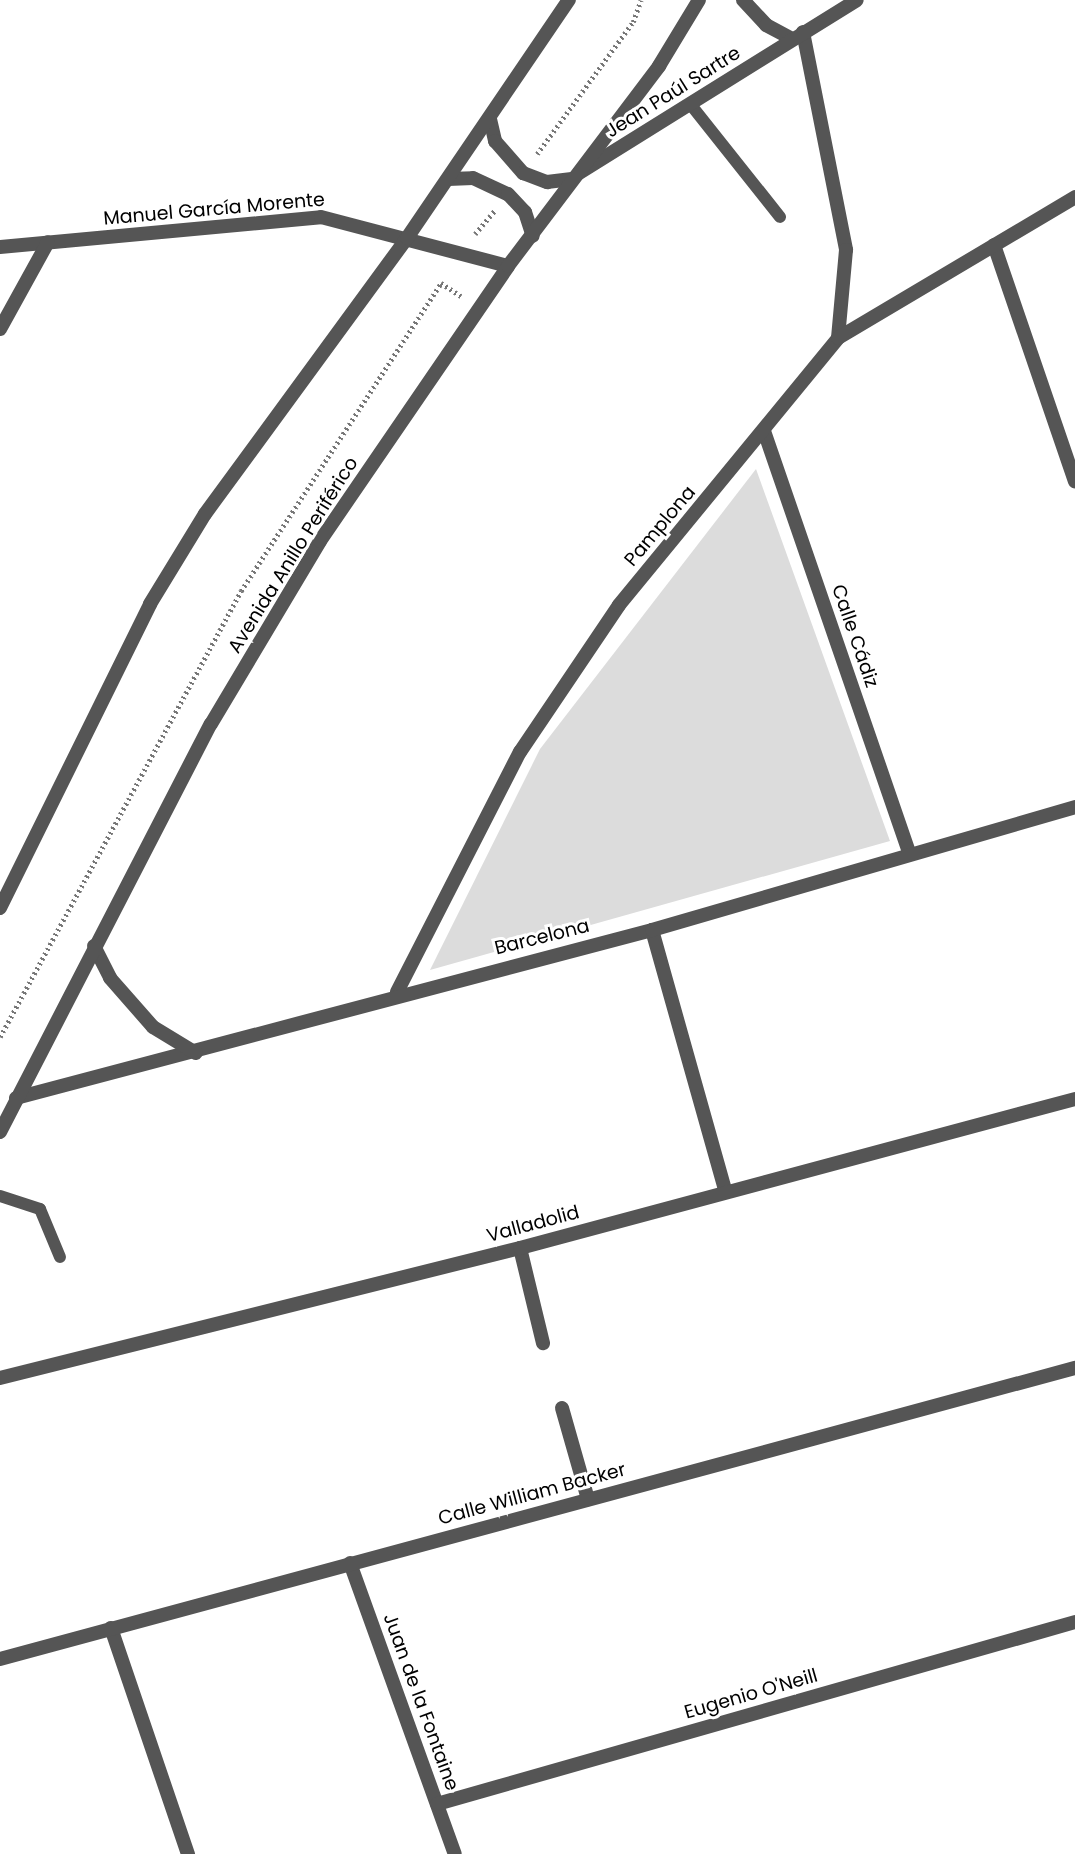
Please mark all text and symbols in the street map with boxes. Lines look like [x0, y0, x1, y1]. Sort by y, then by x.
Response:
street label: Jean Paúl Sartre [601, 41, 745, 143]
street label: Manuel García Morente [102, 188, 326, 230]
street label: Avenida Anillo Periférico [223, 453, 363, 657]
street label: Pamplona [620, 481, 700, 571]
street label: Calle Cádiz [827, 582, 883, 690]
street label: Barcelona [492, 914, 592, 960]
street label: Valladolid [484, 1201, 582, 1247]
street label: Calle William Backer [436, 1458, 628, 1530]
street label: Juan de la Fontaine [378, 1610, 464, 1794]
street label: Eugenio O'Neill [682, 1664, 820, 1724]

